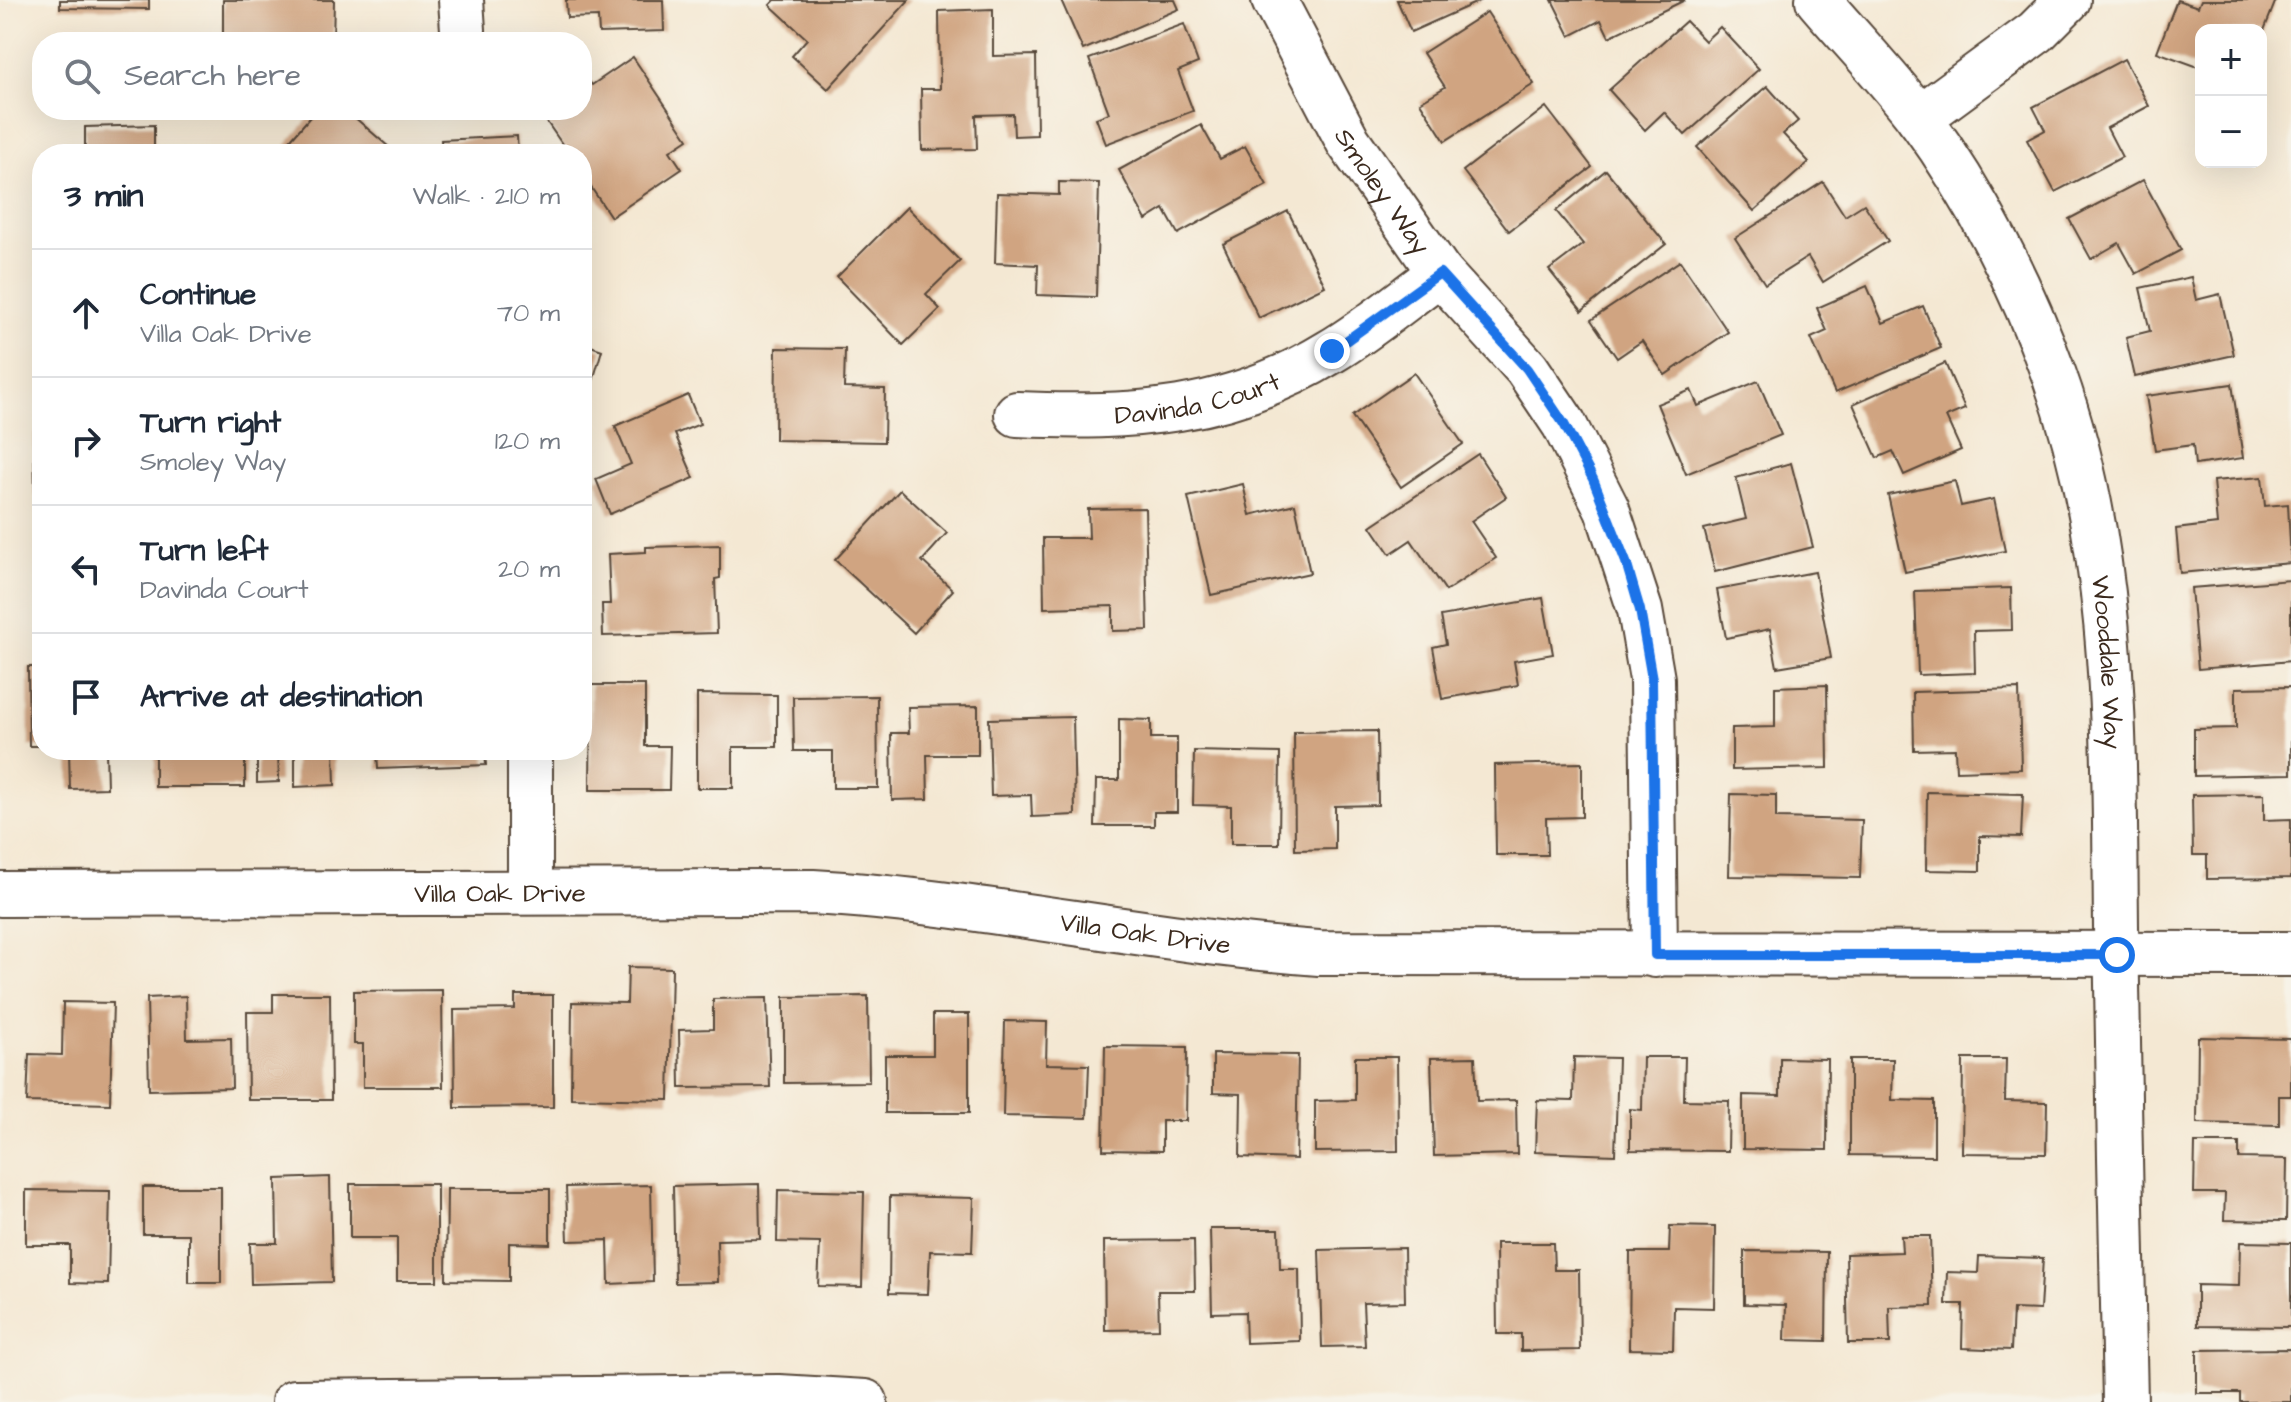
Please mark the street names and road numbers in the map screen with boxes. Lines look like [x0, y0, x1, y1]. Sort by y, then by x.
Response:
street label: Smoley Way [1325, 122, 1439, 263]
street label: Davinda Court [1114, 363, 1286, 434]
street label: Wooddale Way [2082, 573, 2131, 750]
street label: Villa Oak Drive [414, 876, 586, 912]
street label: Villa Oak Drive [1057, 904, 1233, 963]

